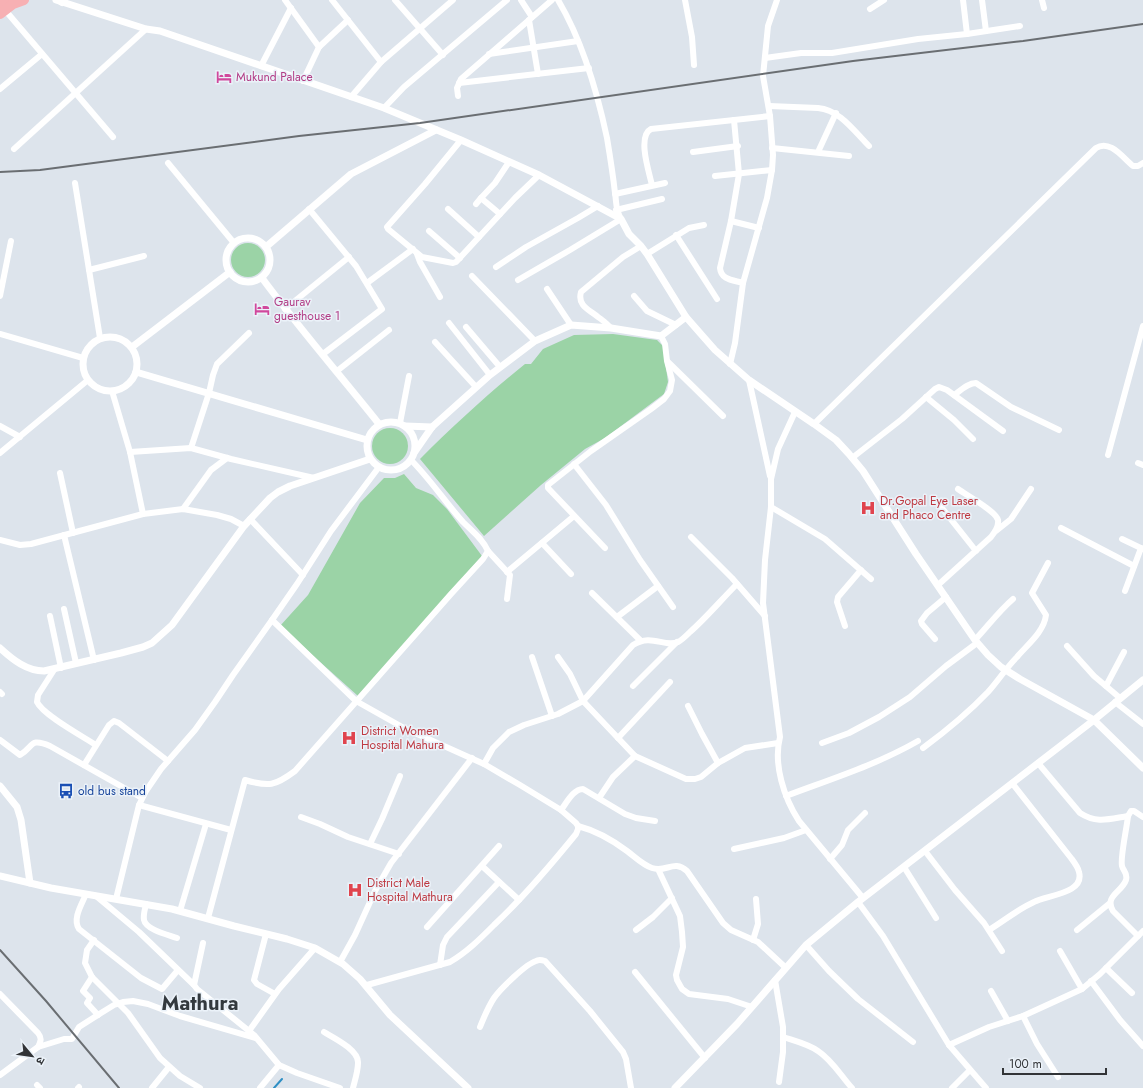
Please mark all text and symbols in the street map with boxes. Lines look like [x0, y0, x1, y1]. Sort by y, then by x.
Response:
hotel icon: Mukund Palace [215, 68, 233, 86]
place label: Mukund Palace [236, 68, 313, 86]
place label: Gaurav guesthouse 1 [274, 293, 340, 325]
hotel icon: Gaurav guesthouse 1 [253, 300, 271, 318]
place label: Dr.Gopal Eye Laser and Phaco Centre [880, 492, 979, 524]
hospital icon: Dr.Gopal Eye Laser and Phaco Centre [859, 499, 877, 517]
place label: District Women Hospital Mahura [361, 722, 444, 754]
hospital icon: District Women Hospital Mahura [340, 729, 358, 747]
bus stop icon: old bus stand [57, 782, 75, 800]
place label: old bus stand [78, 782, 146, 800]
place label: District Male Hospital Mathura [367, 874, 453, 906]
hospital icon: District Male Hospital Mathura [346, 881, 364, 899]
district label: Mathura [162, 989, 238, 1018]
north arrow [12, 1036, 52, 1076]
scale bar [1003, 1050, 1106, 1076]
text: उ [32, 1054, 49, 1068]
text: 100 m [1009, 1055, 1042, 1073]

